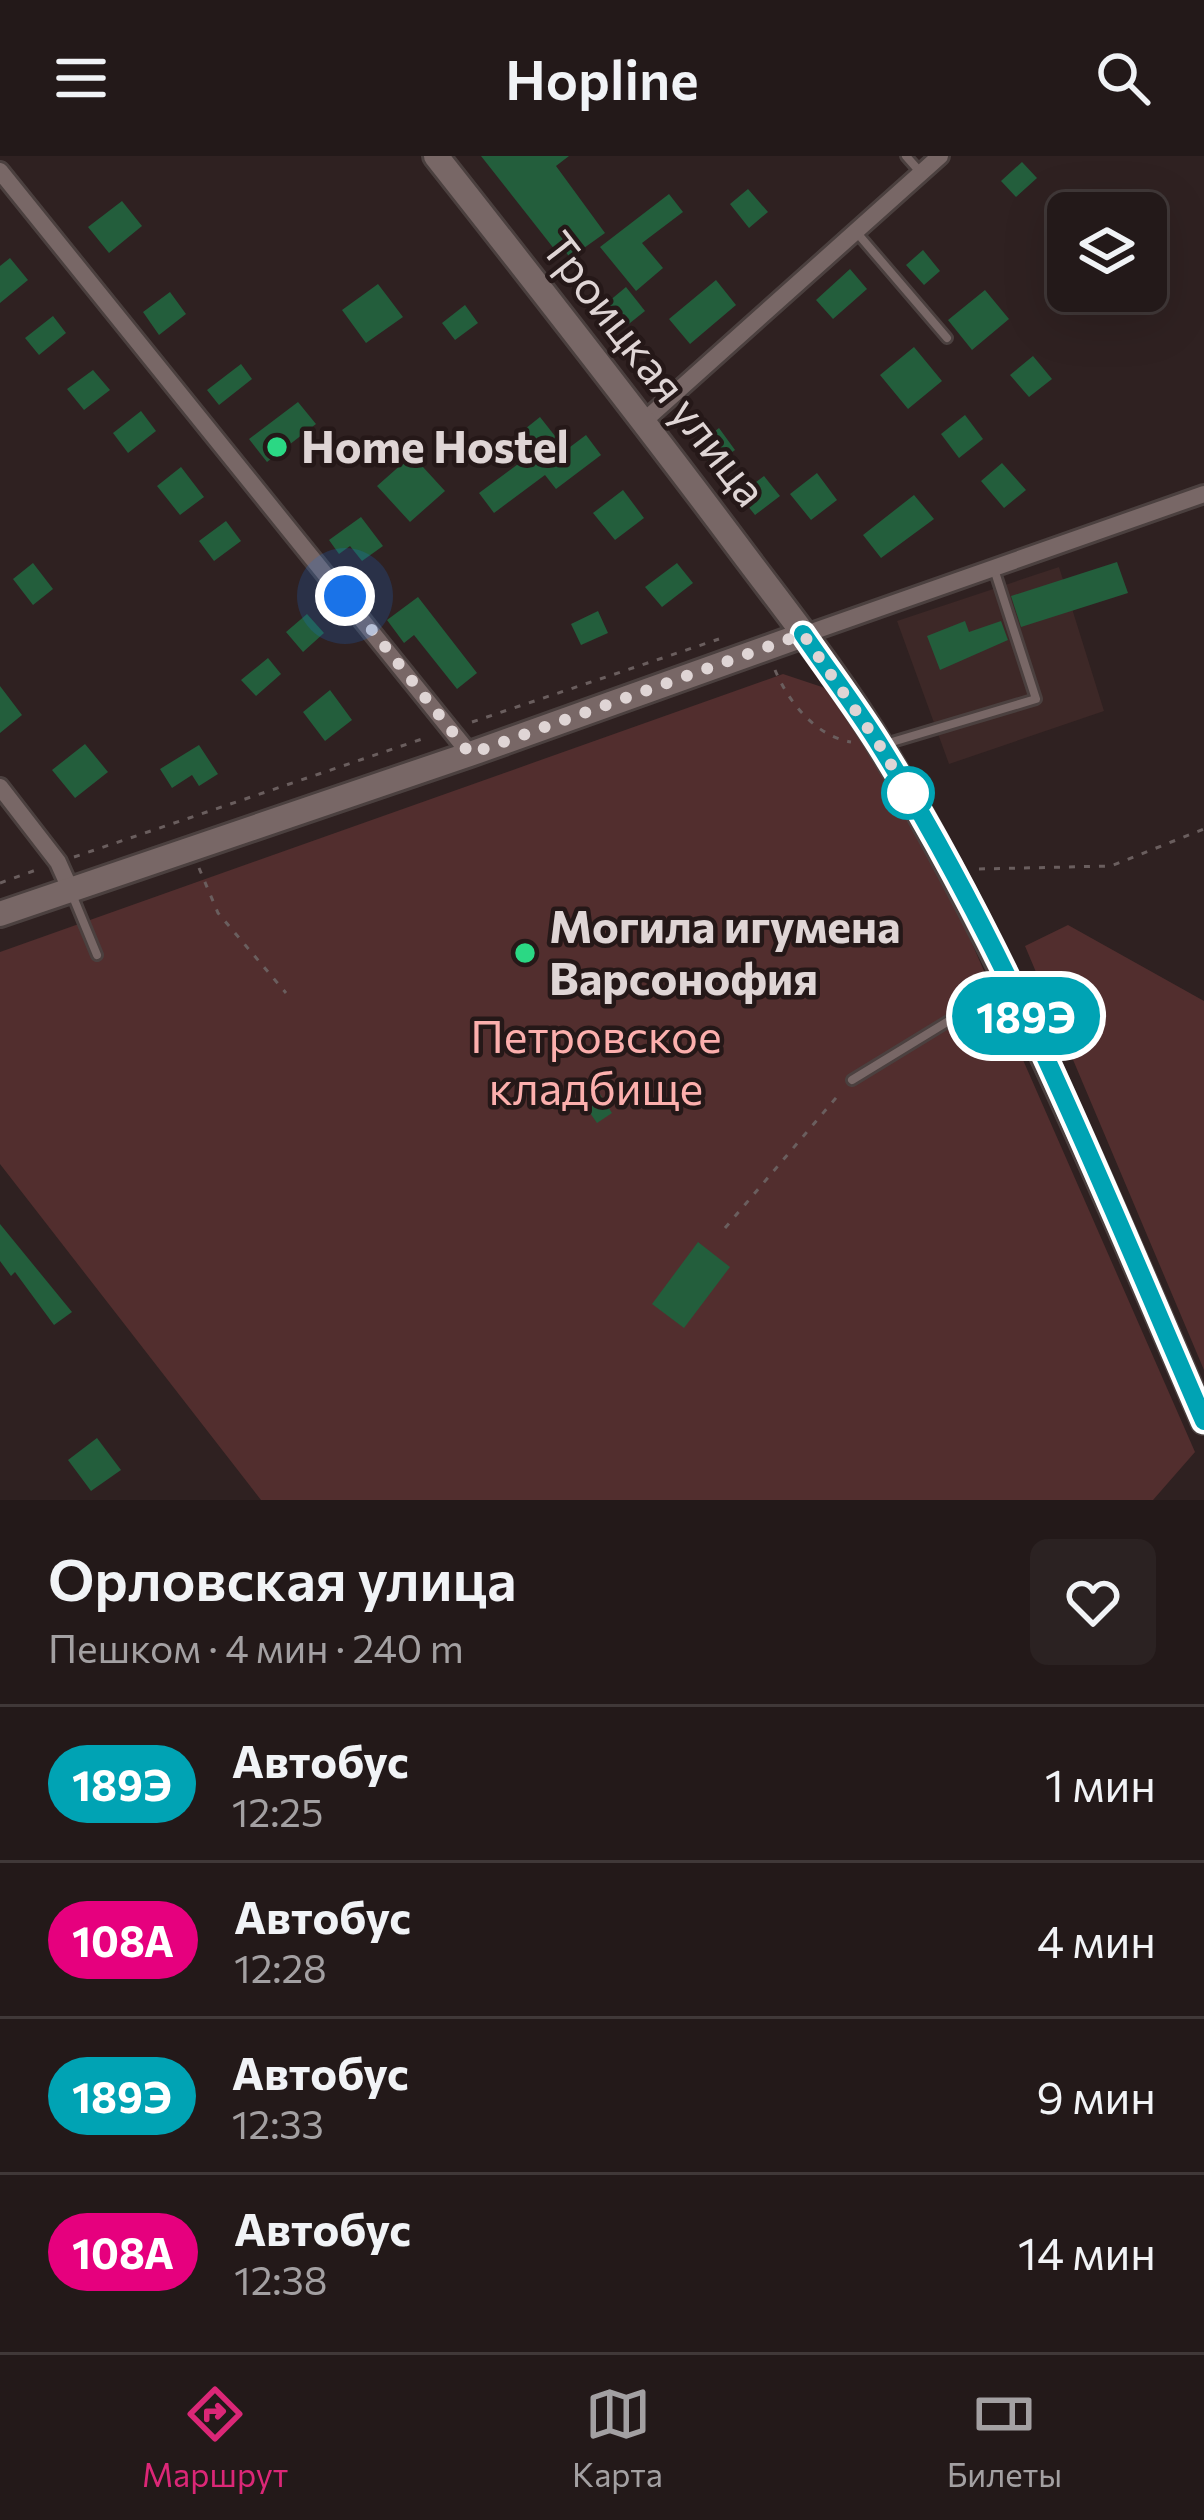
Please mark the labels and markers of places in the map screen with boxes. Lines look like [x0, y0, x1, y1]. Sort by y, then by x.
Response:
place label: Home Hostel [301, 417, 569, 472]
marker: Home Hostel [264, 434, 290, 460]
unlabelled marker [883, 768, 933, 818]
place label: Могила игумена Варсонофия [549, 897, 900, 1004]
marker: Могила игумена Варсонофия [512, 940, 538, 966]

